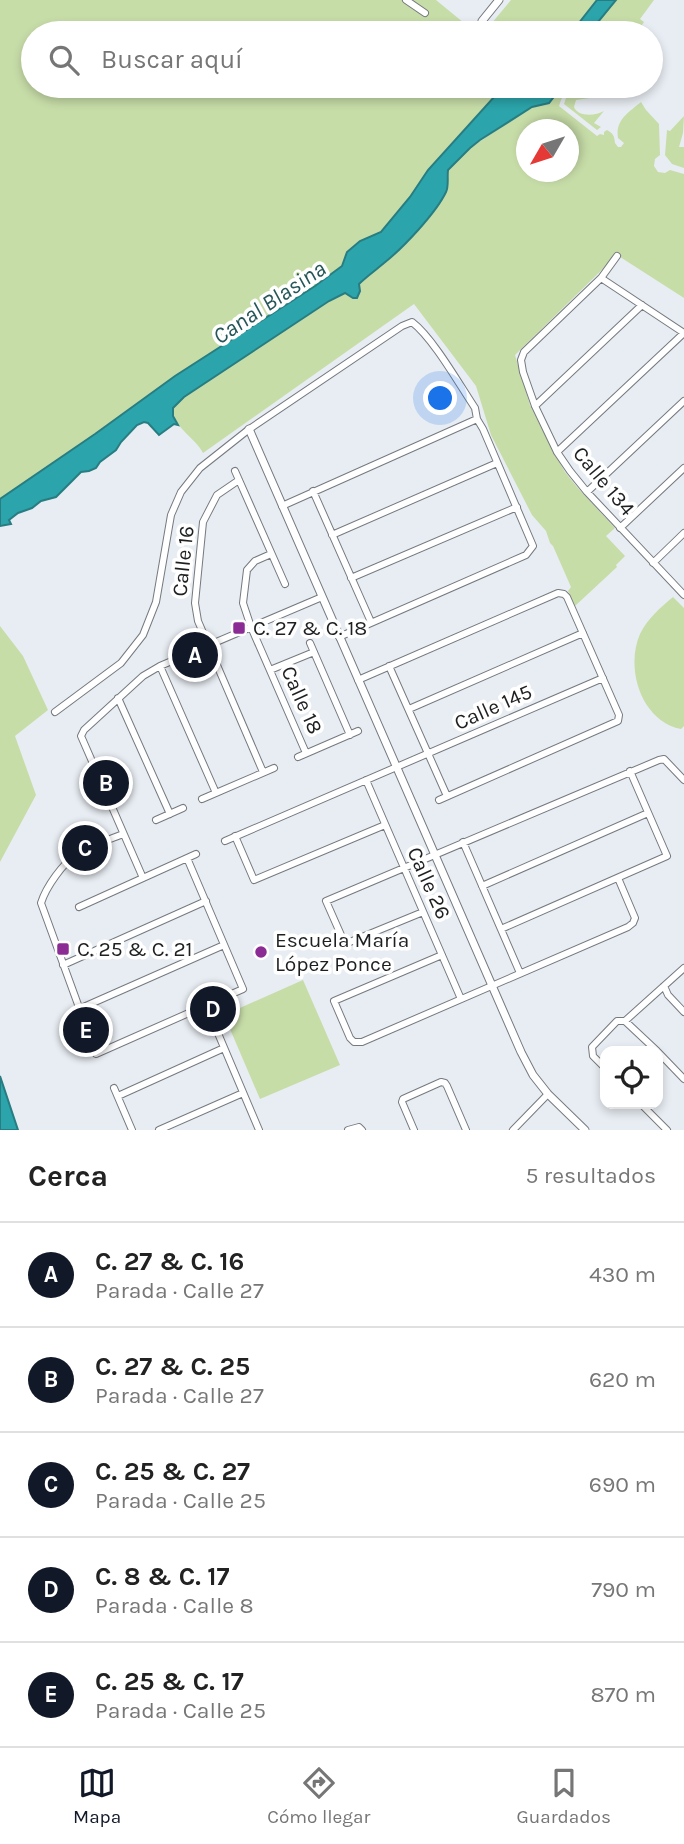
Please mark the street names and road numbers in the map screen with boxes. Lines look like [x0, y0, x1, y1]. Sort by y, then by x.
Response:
street label: Calle 134 [568, 441, 640, 521]
street label: Calle 16 [167, 524, 199, 598]
street label: Calle 18 [276, 662, 328, 738]
street label: Calle 145 [450, 679, 536, 735]
street label: Calle 26 [403, 843, 455, 923]

